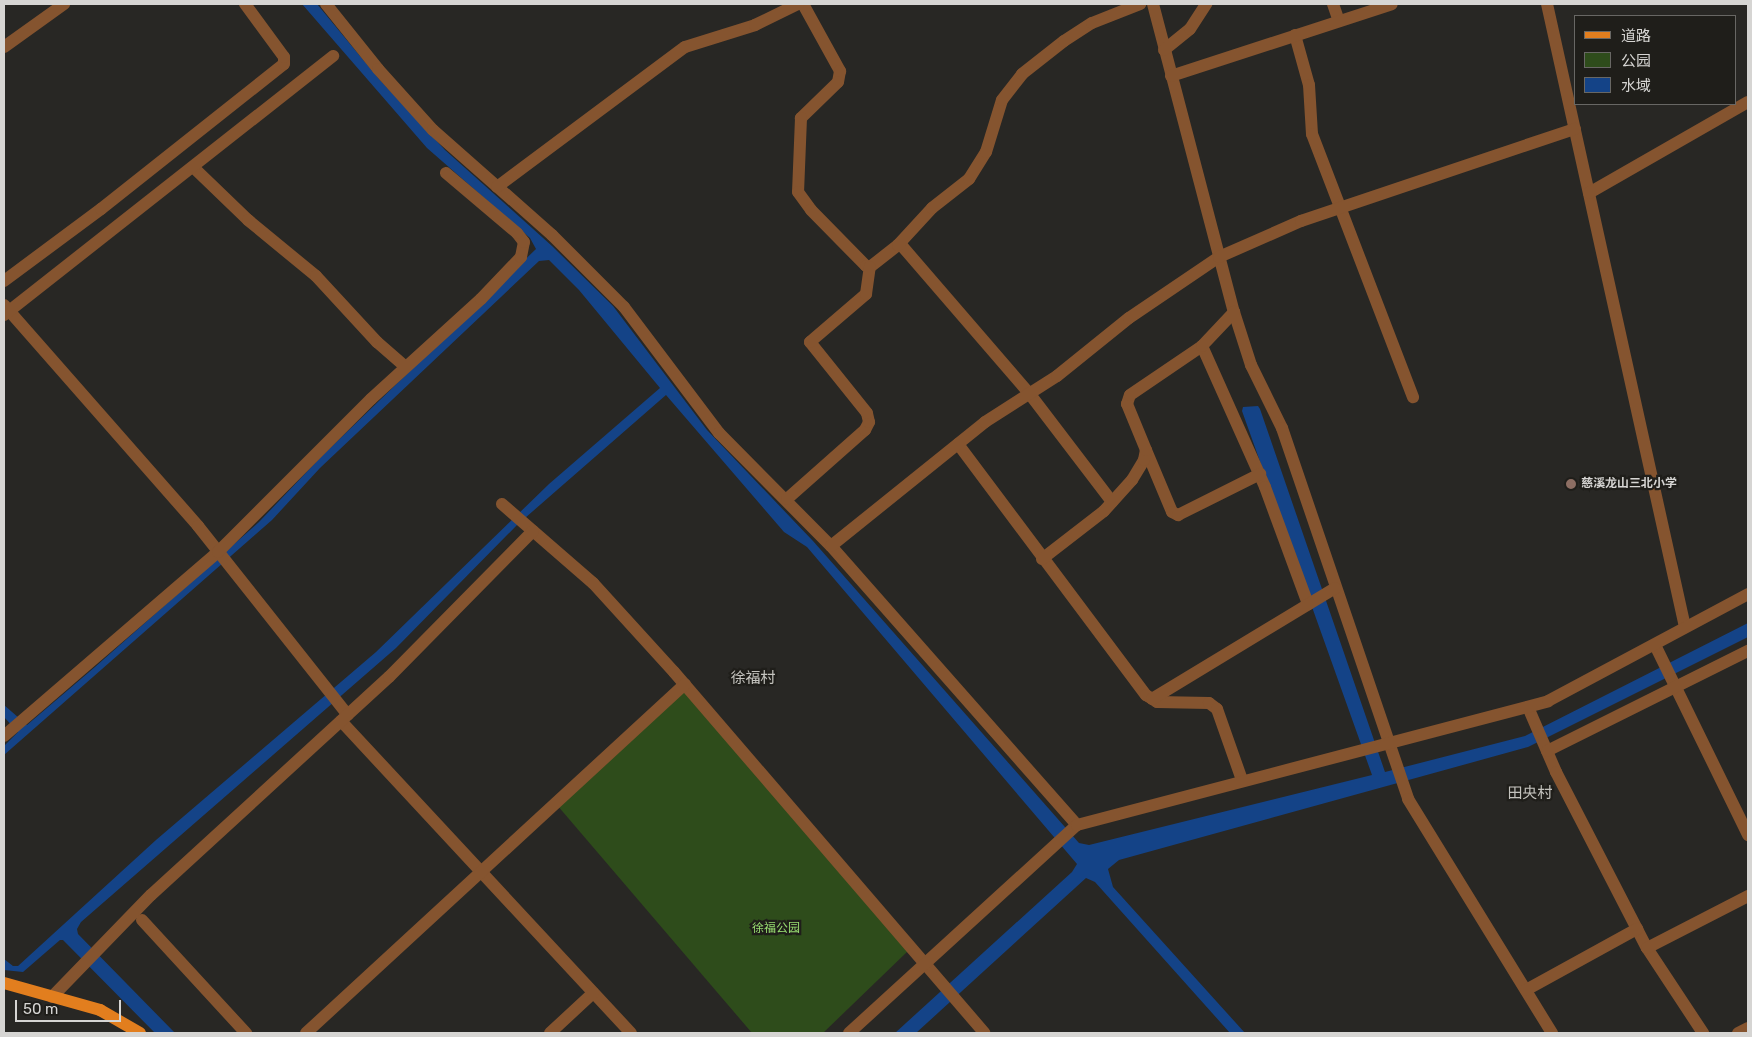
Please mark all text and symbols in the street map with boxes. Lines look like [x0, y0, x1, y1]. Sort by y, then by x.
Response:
legend [1574, 15, 1737, 105]
text: 道路 [1621, 27, 1651, 45]
text: 公园 [1621, 52, 1651, 70]
text: 水域 [1621, 77, 1651, 95]
place label: 慈溪龙山三北小学 [1581, 477, 1677, 491]
marker: 慈溪龙山三北小学 [1565, 478, 1577, 490]
district label: 徐福村 [731, 670, 775, 688]
district label: 田央村 [1508, 785, 1552, 803]
park label: 徐福公园 [752, 922, 800, 936]
scale bar [18, 990, 124, 1022]
text: 50 m [23, 1000, 58, 1018]

